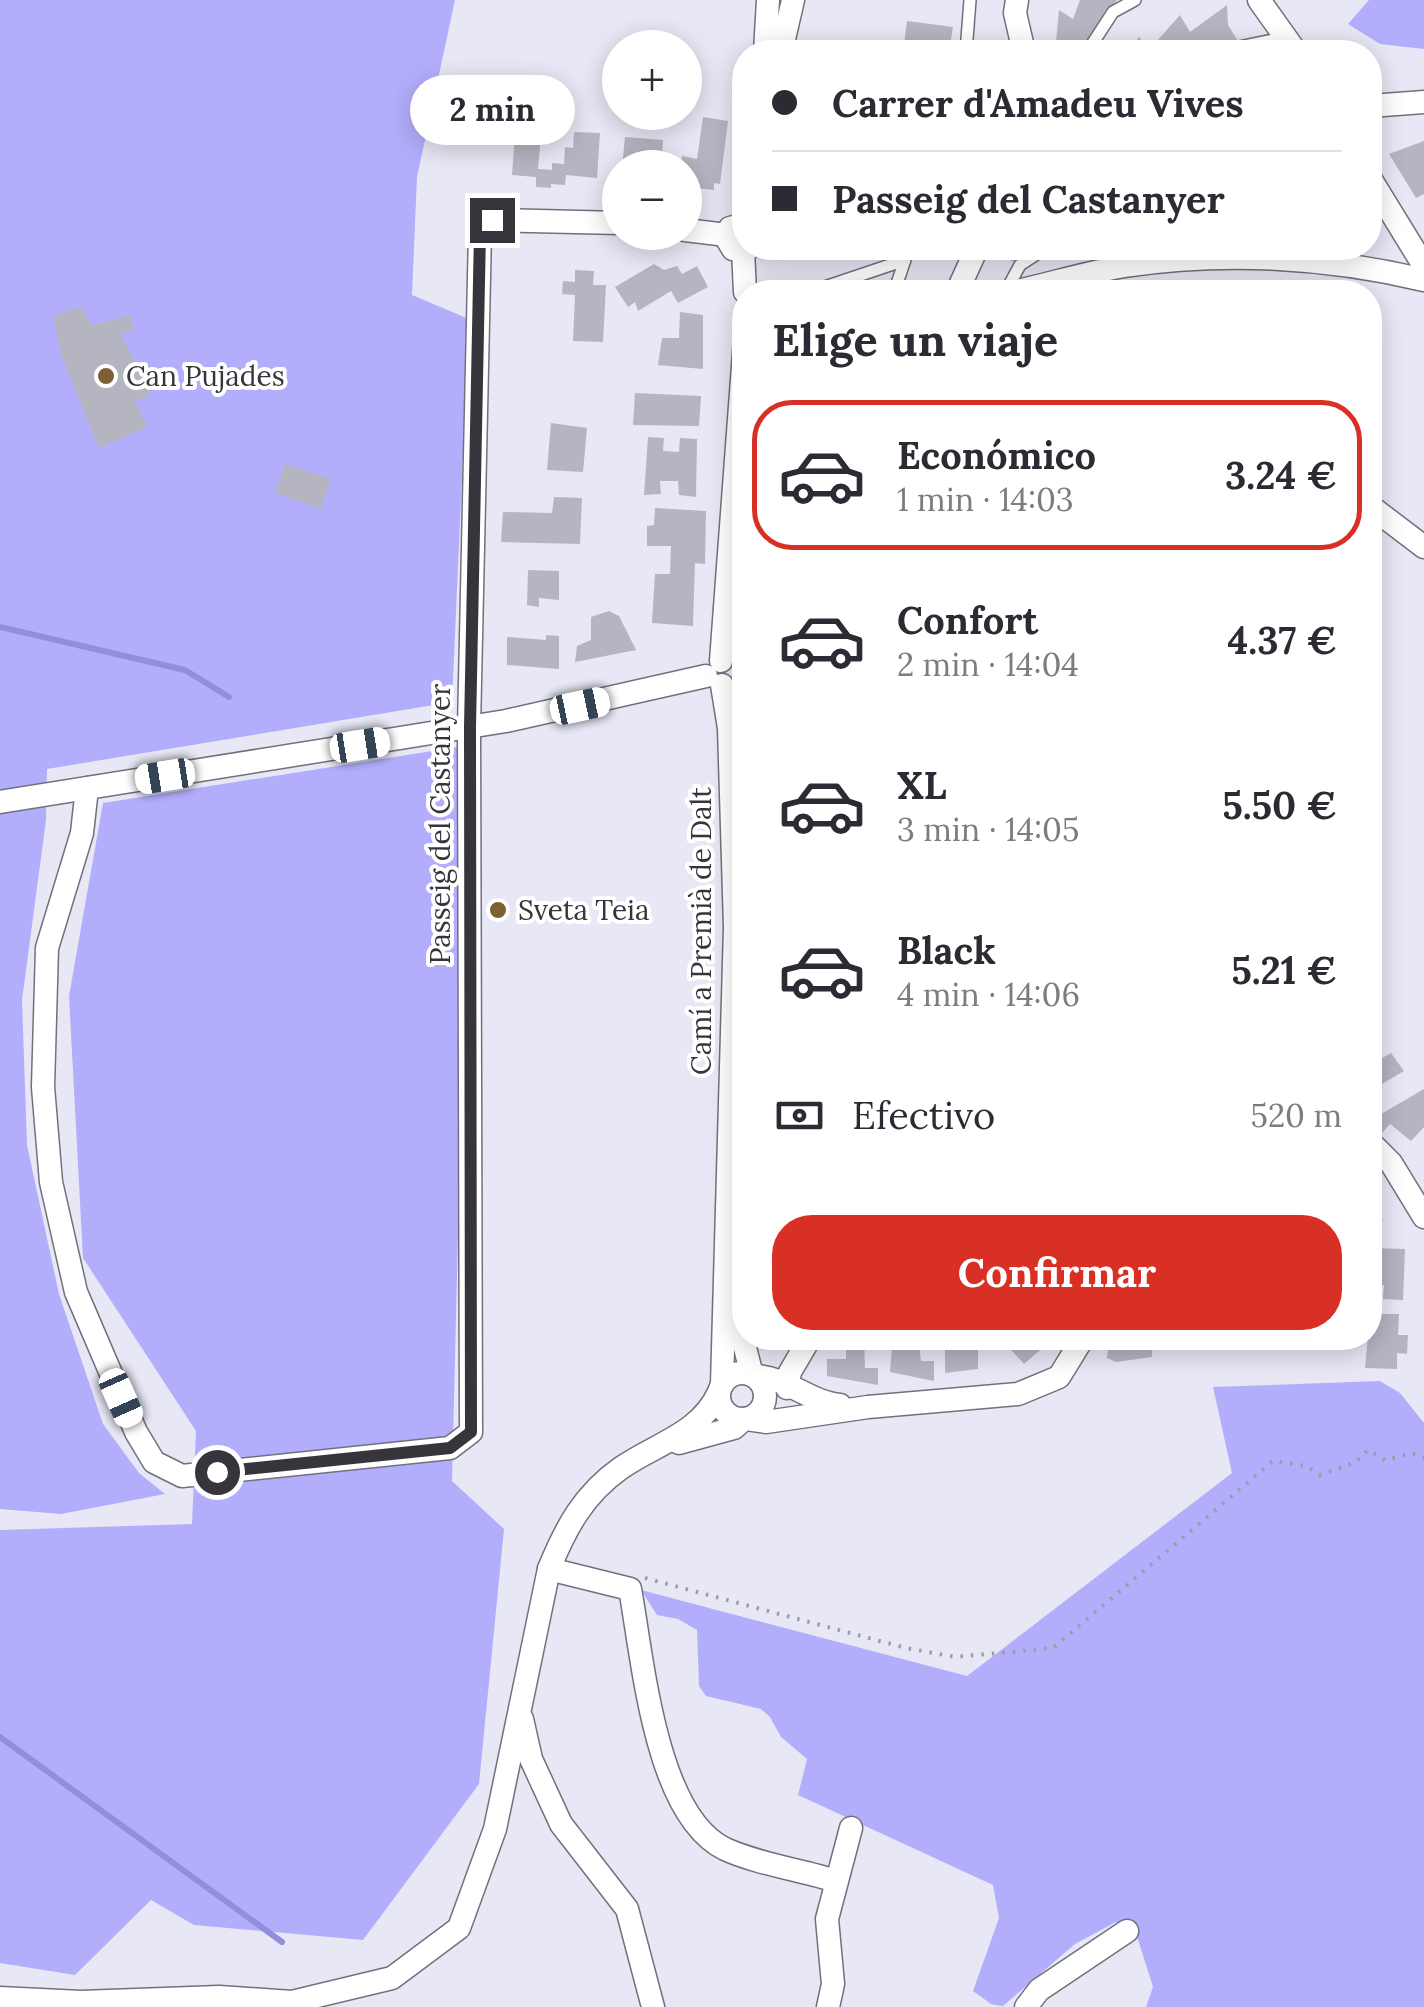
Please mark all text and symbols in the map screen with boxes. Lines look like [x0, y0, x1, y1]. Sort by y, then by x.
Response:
map controls [602, 30, 702, 250]
button: + [602, 30, 702, 130]
callout: 2 min [410, 75, 574, 145]
text: Carrer d'Amadeu Vives [832, 79, 1244, 127]
text: 2 min [450, 89, 535, 130]
button: − [602, 150, 702, 250]
text: Passeig del Castanyer [832, 175, 1225, 223]
route end [470, 198, 515, 243]
text: Elige un viaje [772, 311, 1058, 368]
place label: Can Pujades [126, 358, 285, 394]
marker: Can Pujades [95, 365, 117, 387]
icon: car [777, 430, 867, 520]
text: Económico [897, 431, 1096, 479]
text: 3.24 € [1225, 451, 1337, 499]
text: 1 min · 14:03 [897, 479, 1074, 520]
icon: car [777, 595, 867, 685]
text: Confort [897, 596, 1038, 644]
text: 4.37 € [1228, 616, 1337, 664]
text: 2 min · 14:04 [897, 644, 1079, 685]
street label: Passeig del Castanyer [422, 684, 458, 964]
car [548, 685, 612, 727]
car [328, 725, 392, 765]
car [133, 756, 197, 796]
icon: car [777, 760, 867, 850]
text: XL [897, 761, 947, 809]
text: 5.50 € [1222, 781, 1337, 829]
street label: Camí a Premià de Dalt [683, 787, 719, 1075]
text: 3 min · 14:05 [897, 809, 1079, 850]
place label: Sveta Teia [518, 892, 649, 928]
marker: Sveta Teia [487, 899, 509, 921]
icon: car [777, 925, 867, 1015]
text: Black [897, 926, 996, 974]
text: 5.21 € [1231, 946, 1337, 994]
text: 4 min · 14:06 [897, 974, 1080, 1015]
icon: cash [772, 1088, 827, 1143]
text: Efectivo [852, 1091, 995, 1139]
text: 520 m [1250, 1095, 1342, 1136]
button: Confirmar [772, 1215, 1342, 1330]
car [95, 1364, 147, 1432]
route start [195, 1450, 240, 1495]

